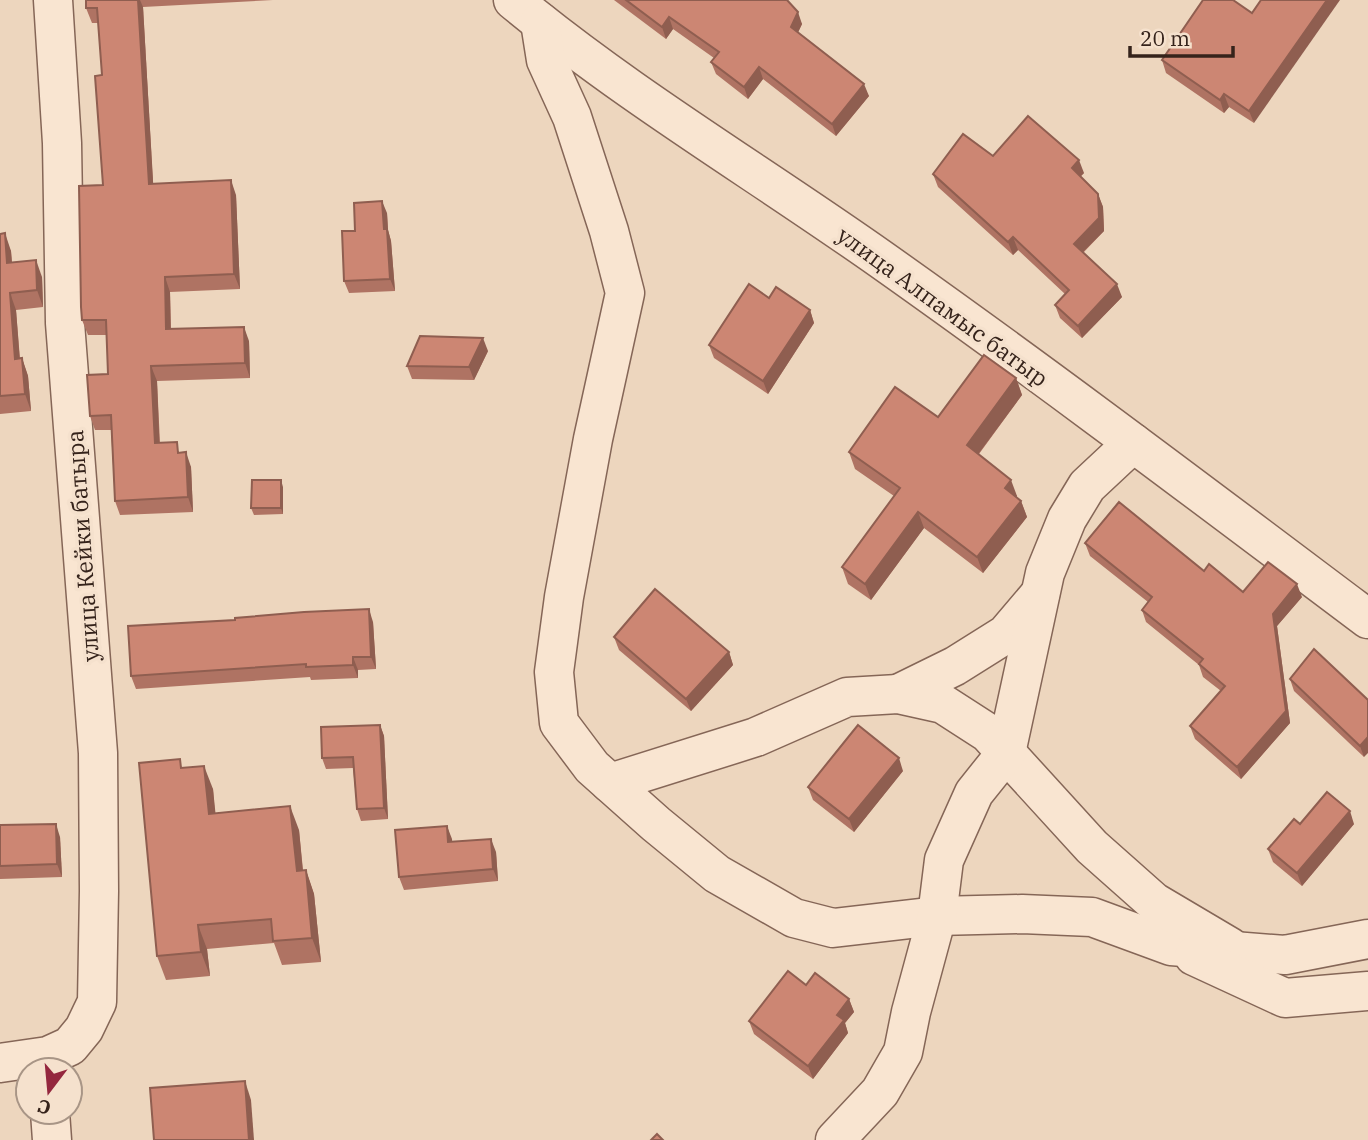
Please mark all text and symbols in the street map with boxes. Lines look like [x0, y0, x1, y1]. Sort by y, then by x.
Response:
scale bar [1130, 14, 1233, 58]
text: 20 m [1140, 24, 1190, 52]
street label: улица Алпамыс батыр [831, 219, 1055, 393]
street label: улица Кейки батыра [59, 429, 105, 663]
north arrow [14, 1056, 84, 1126]
text: С [35, 1094, 54, 1121]

